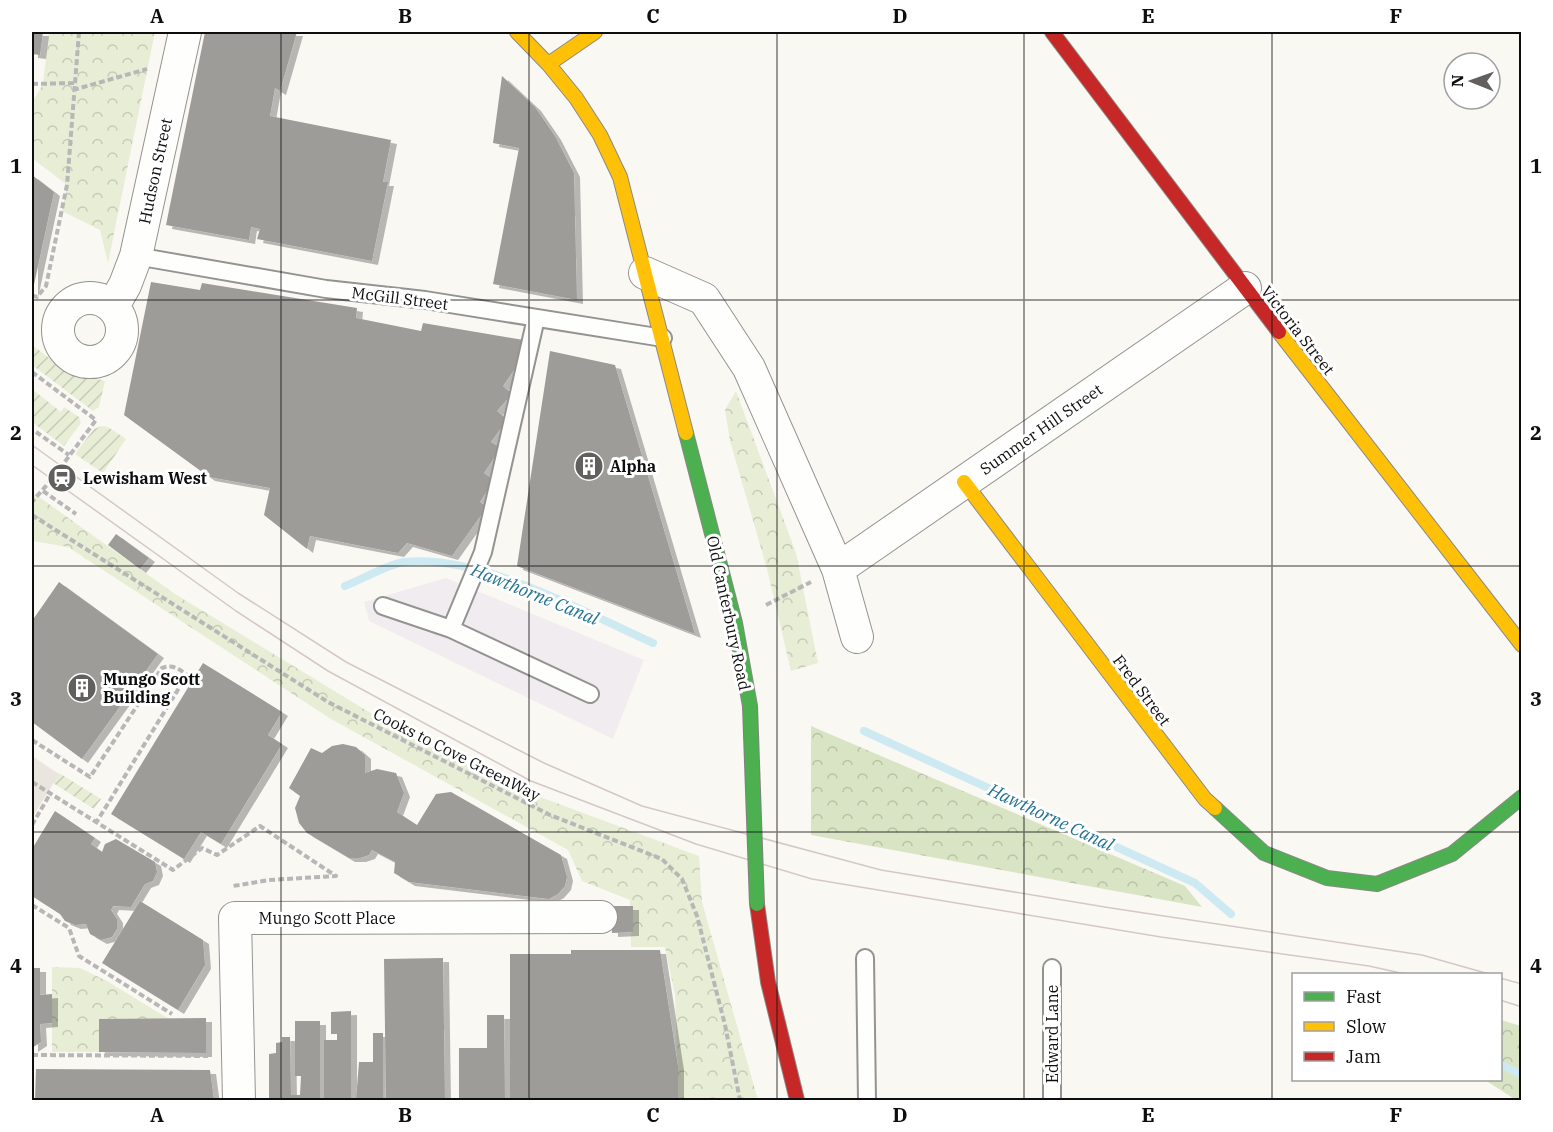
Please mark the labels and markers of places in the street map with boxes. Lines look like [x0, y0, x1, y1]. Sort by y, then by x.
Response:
building icon: Alpha [573, 450, 605, 482]
place label: Alpha [610, 456, 656, 476]
station icon: Lewisham West [46, 462, 78, 494]
place label: Lewisham West [83, 468, 207, 488]
place label: Mungo Scott Building [103, 669, 200, 707]
building icon: Mungo Scott Building [66, 672, 98, 704]

